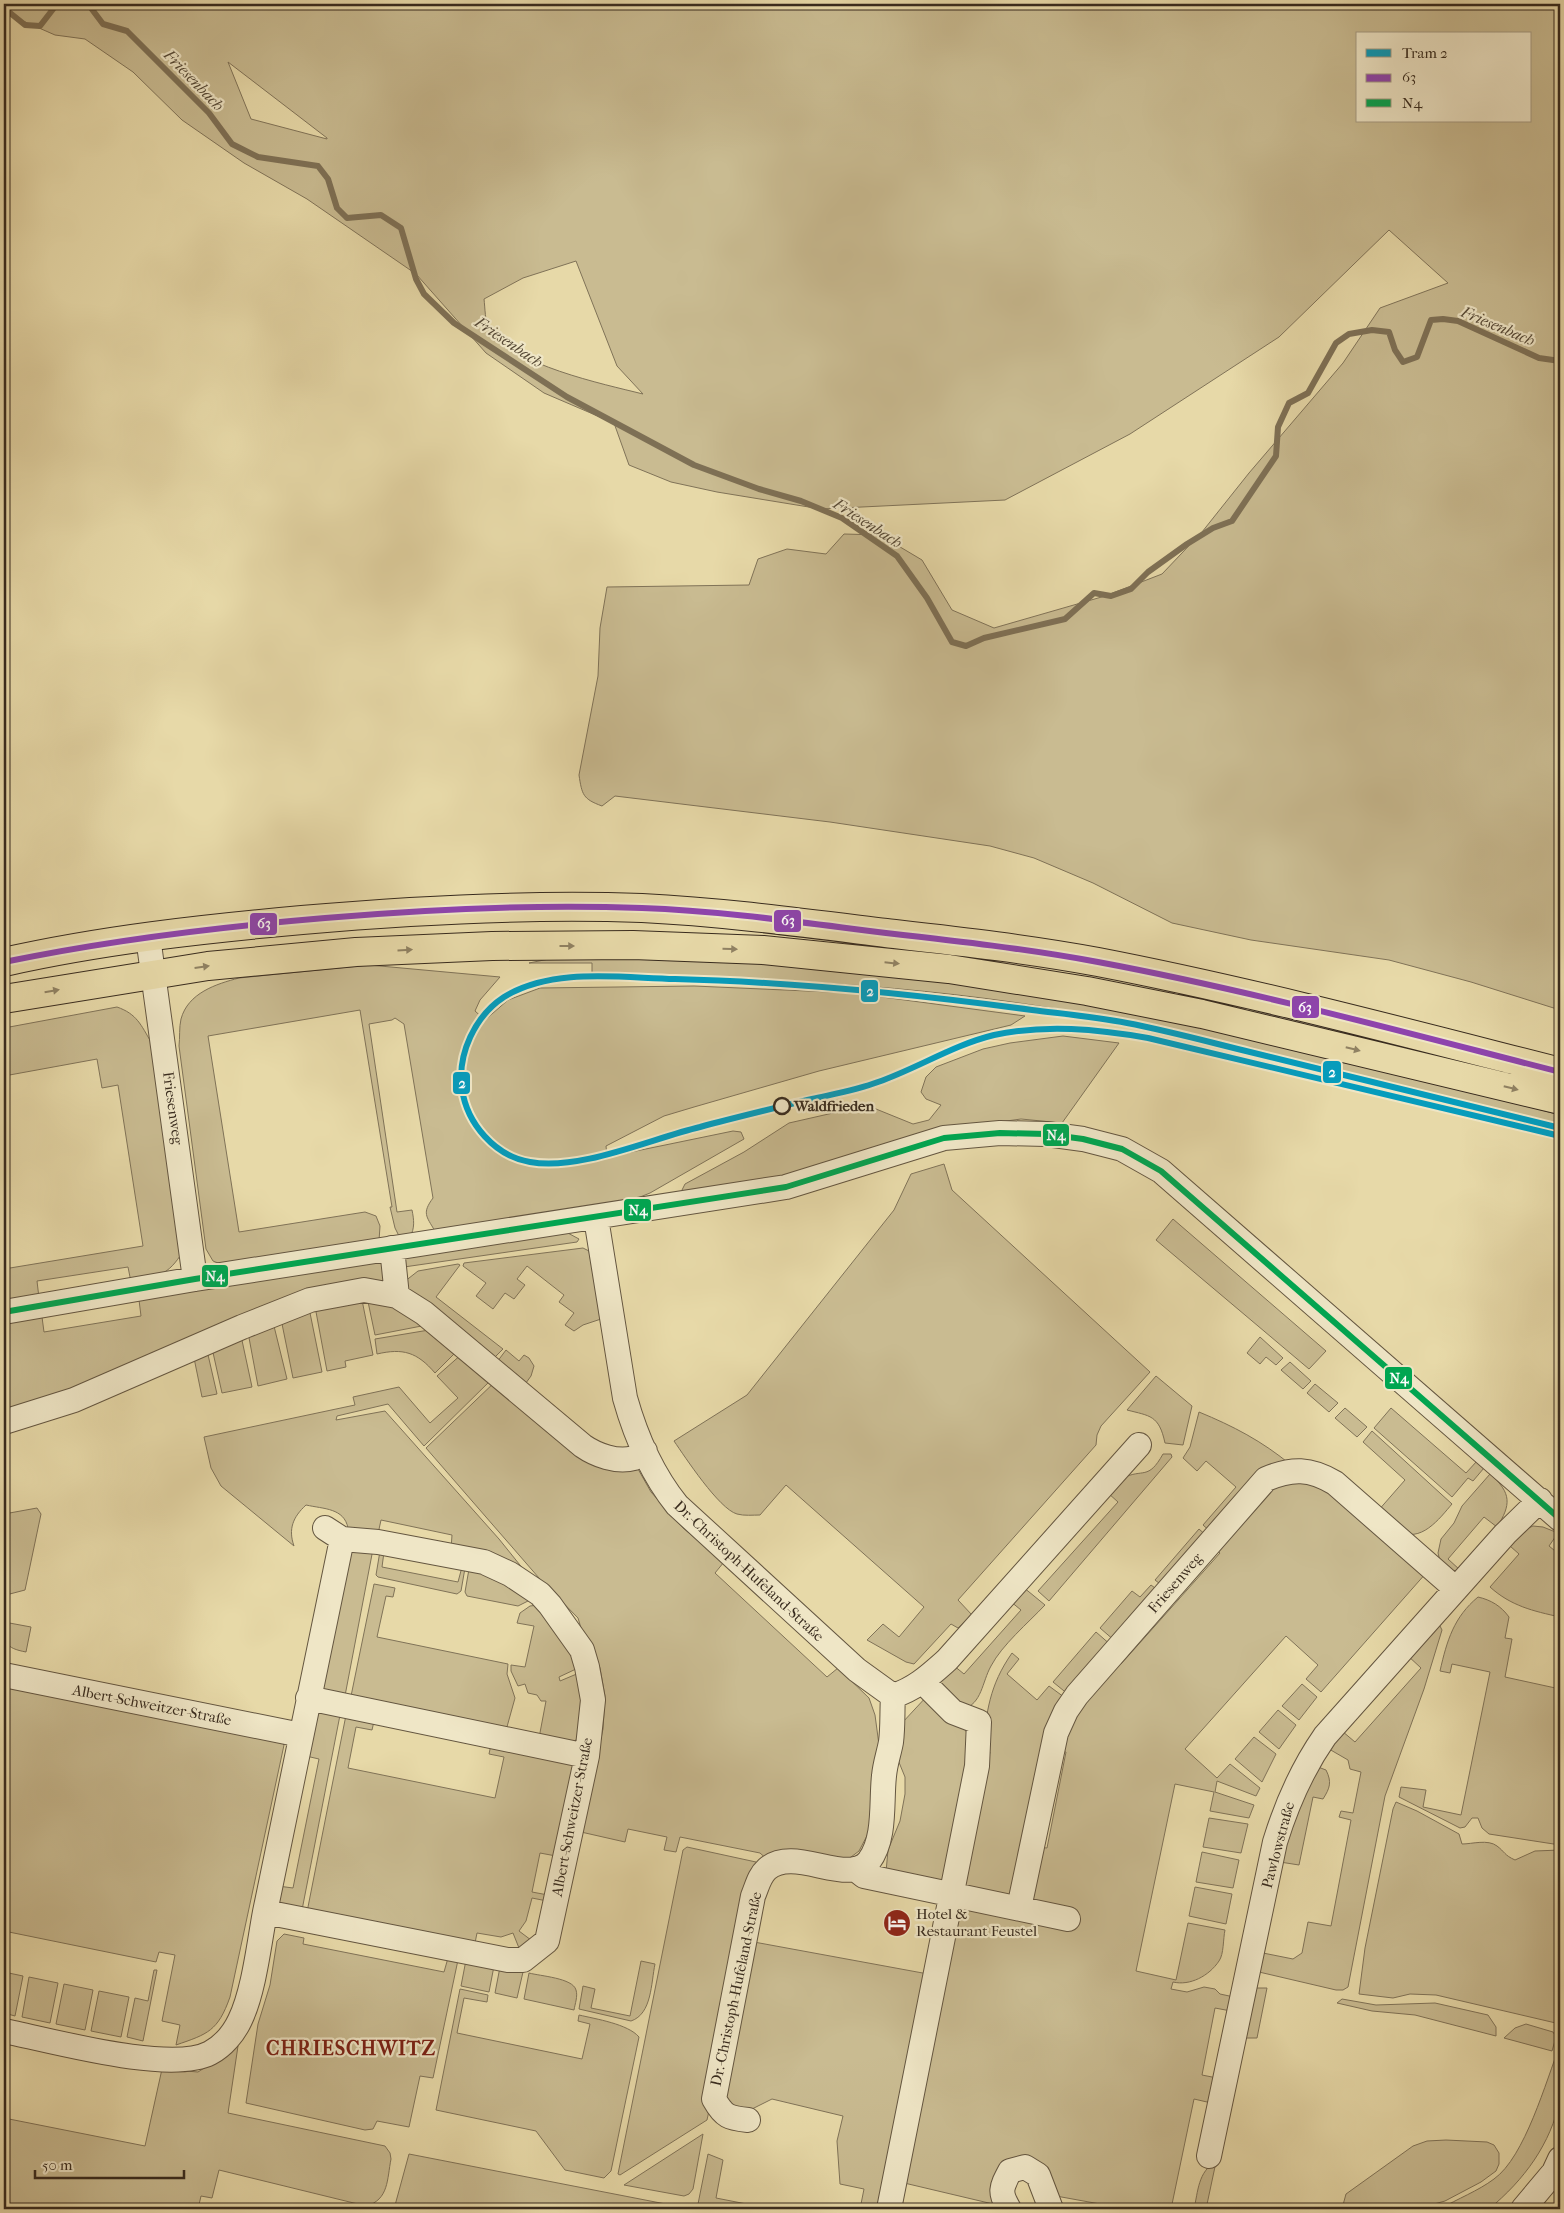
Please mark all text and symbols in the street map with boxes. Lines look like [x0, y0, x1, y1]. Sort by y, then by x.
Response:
legend [1356, 32, 1532, 122]
text: Tram 2 [1402, 44, 1448, 62]
water label: Friesenbach [159, 45, 228, 115]
text: 63 [1402, 68, 1416, 86]
text: N4 [1402, 94, 1423, 112]
water label: Friesenbach [1458, 302, 1538, 350]
water label: Friesenbach [471, 312, 547, 372]
water label: Friesenbach [829, 493, 906, 552]
line badge: 63 [773, 909, 802, 933]
line badge: 63 [249, 912, 278, 936]
text: 63 [781, 912, 795, 929]
text: 63 [257, 915, 271, 932]
one-way arrow [560, 942, 576, 950]
one-way arrow [397, 945, 413, 953]
one-way arrow [722, 945, 738, 953]
one-way arrow [884, 959, 900, 967]
one-way arrow [194, 963, 210, 971]
line badge: 2 [860, 979, 879, 1003]
text: 2 [866, 983, 874, 1000]
one-way arrow [44, 987, 60, 995]
line badge: 63 [1291, 995, 1320, 1019]
text: 63 [1298, 999, 1312, 1016]
one-way arrow [1345, 1045, 1360, 1053]
line badge: 2 [1322, 1060, 1342, 1084]
text: 2 [1328, 1064, 1336, 1081]
street label: Friesenweg [159, 1070, 187, 1147]
line badge: 2 [452, 1071, 471, 1095]
text: 2 [458, 1075, 466, 1092]
one-way arrow [1503, 1084, 1518, 1092]
marker: Waldfrieden [773, 1097, 791, 1115]
place label: Waldfrieden [793, 1097, 875, 1115]
line badge: N4 [1042, 1123, 1070, 1147]
text: N4 [1047, 1127, 1066, 1144]
line badge: N4 [623, 1198, 652, 1222]
text: N4 [629, 1202, 648, 1219]
line badge: N4 [201, 1264, 229, 1288]
text: N4 [206, 1268, 225, 1285]
line badge: N4 [1384, 1366, 1413, 1390]
text: N4 [1390, 1370, 1409, 1387]
street label: Dr.-Christoph-Hufeland-Straße [670, 1497, 828, 1646]
street label: Friesenweg [1144, 1548, 1207, 1617]
street label: Albert-Schweitzer-Straße [70, 1681, 234, 1729]
street label: Albert-Schweitzer-Straße [548, 1735, 596, 1899]
street label: Pawlowstraße [1258, 1799, 1298, 1890]
street label: Dr.-Christoph-Hufeland-Straße [707, 1890, 766, 2088]
place label: Hotel & Restaurant Feustel [916, 1905, 1037, 1940]
hotel icon: Hotel & Restaurant Feustel [882, 1908, 912, 1938]
district label: CHRIESCHWITZ [266, 2037, 436, 2060]
scale bar [35, 2148, 184, 2180]
text: 50 m [42, 2156, 73, 2174]

